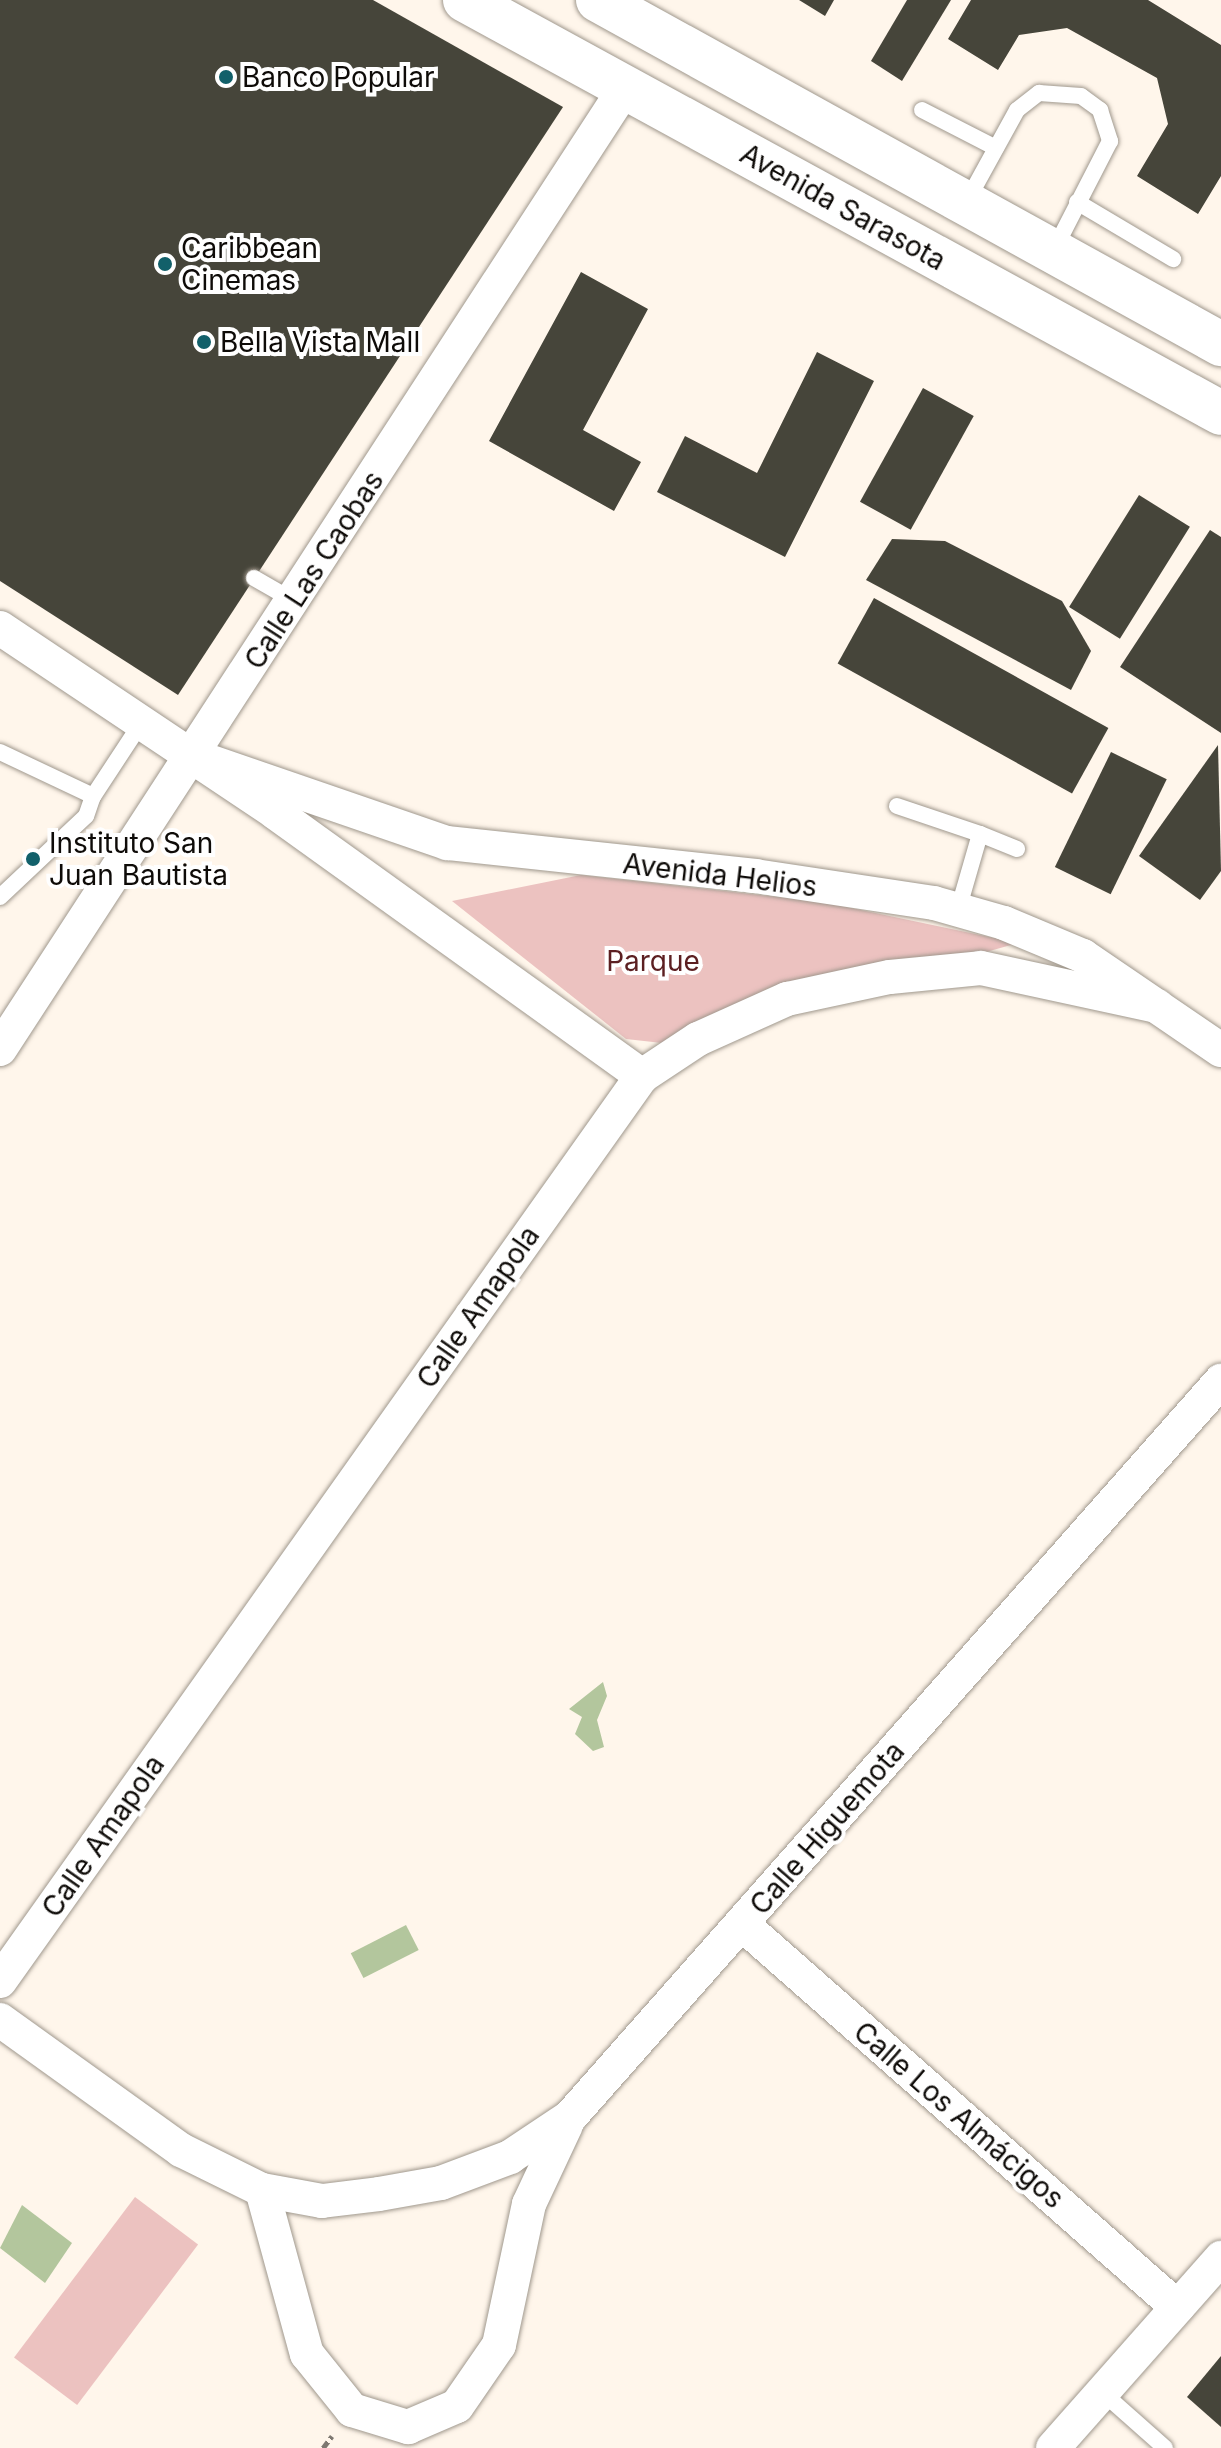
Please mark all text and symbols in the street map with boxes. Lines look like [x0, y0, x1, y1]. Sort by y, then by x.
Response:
place label: Banco Popular [242, 60, 435, 94]
marker: Banco Popular [217, 68, 235, 86]
street label: Avenida Sarasota [734, 137, 952, 277]
place label: Caribbean Cinemas [181, 231, 318, 297]
marker: Caribbean Cinemas [156, 255, 174, 273]
place label: Bella Vista Mall [220, 325, 420, 359]
marker: Bella Vista Mall [195, 333, 213, 351]
street label: Calle Las Caobas [238, 465, 390, 675]
place label: Instituto San Juan Bautista [49, 826, 228, 892]
street label: Avenida Helios [621, 846, 819, 904]
marker: Instituto San Juan Bautista [24, 850, 42, 868]
park label: Parque [606, 944, 700, 978]
street label: Calle Amapola [410, 1220, 546, 1394]
street label: Calle Higuemota [743, 1735, 911, 1921]
street label: Calle Amapola [35, 1749, 171, 1923]
street label: Calle Los Almácigos [847, 2015, 1071, 2215]

